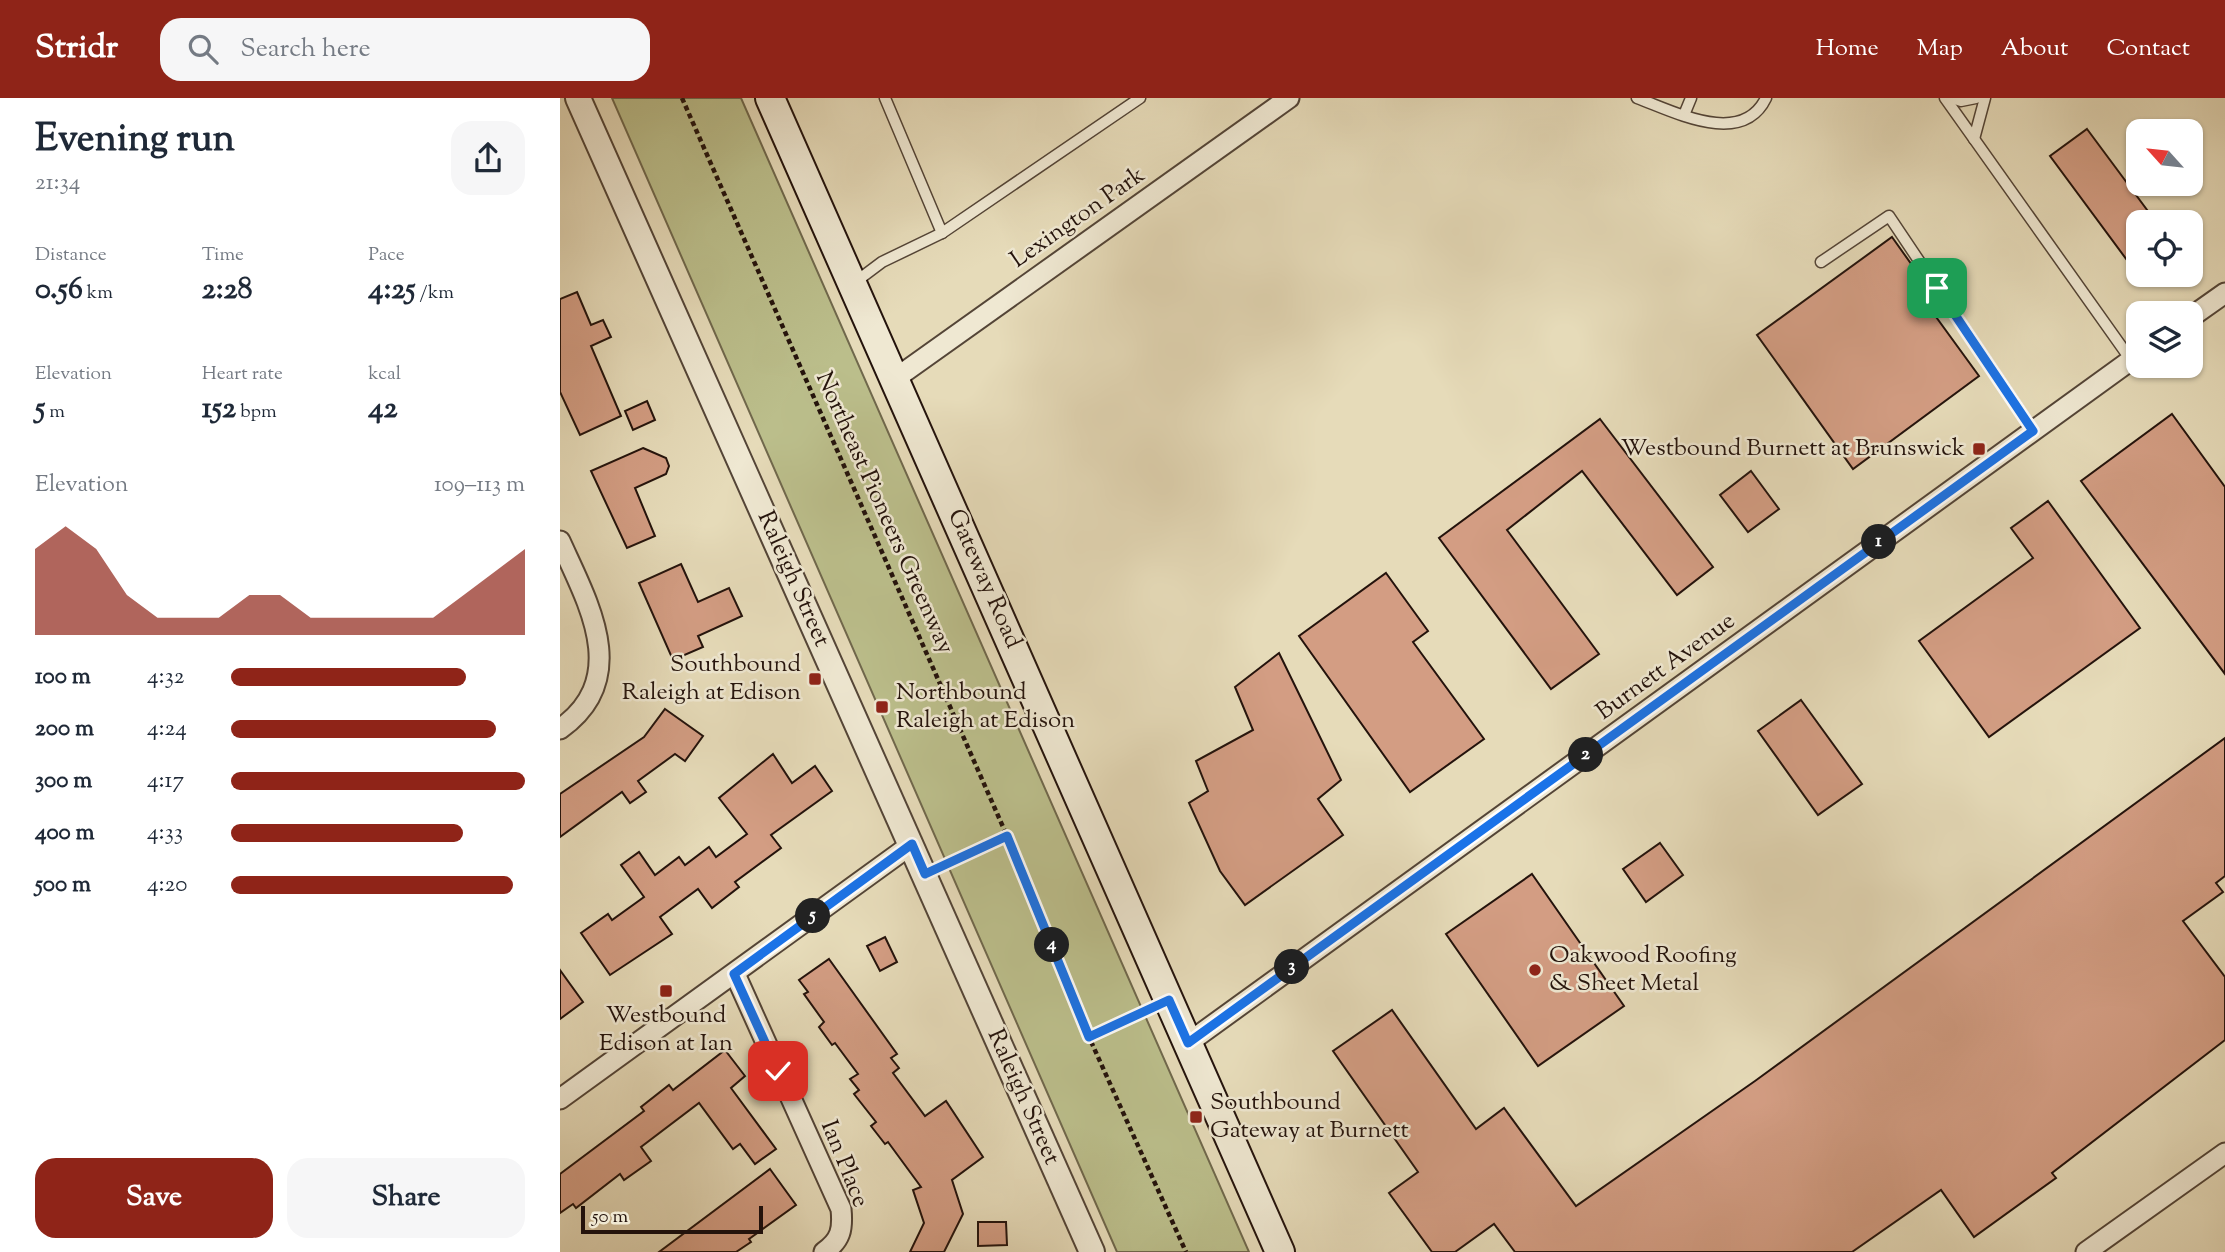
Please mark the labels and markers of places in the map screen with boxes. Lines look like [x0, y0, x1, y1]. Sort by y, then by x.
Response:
pin [1907, 258, 1967, 318]
place label: Westbound Burnett at Brunswick [1621, 432, 1965, 466]
marker: Westbound Burnett at Brunswick [1971, 441, 1987, 457]
pin: 1 [1862, 524, 1896, 560]
place label: Southbound Raleigh at Edison [622, 648, 801, 710]
marker: Southbound Raleigh at Edison [807, 671, 823, 687]
place label: Northbound Raleigh at Edison [896, 676, 1075, 738]
marker: Northbound Raleigh at Edison [874, 699, 890, 715]
pin: 2 [1569, 738, 1604, 772]
pin: 5 [796, 898, 830, 934]
pin: 4 [1035, 928, 1070, 962]
place label: Oakwood Roofing & Sheet Metal [1549, 939, 1737, 1001]
pin: 3 [1274, 950, 1310, 984]
marker: Oakwood Roofing & Sheet Metal [1527, 962, 1543, 978]
marker: Westbound Edison at Ian [658, 983, 674, 999]
place label: Westbound Edison at Ian [599, 999, 733, 1061]
pin [748, 1041, 808, 1101]
place label: Southbound Gateway at Burnett [1210, 1086, 1409, 1148]
marker: Southbound Gateway at Burnett [1188, 1109, 1204, 1125]

